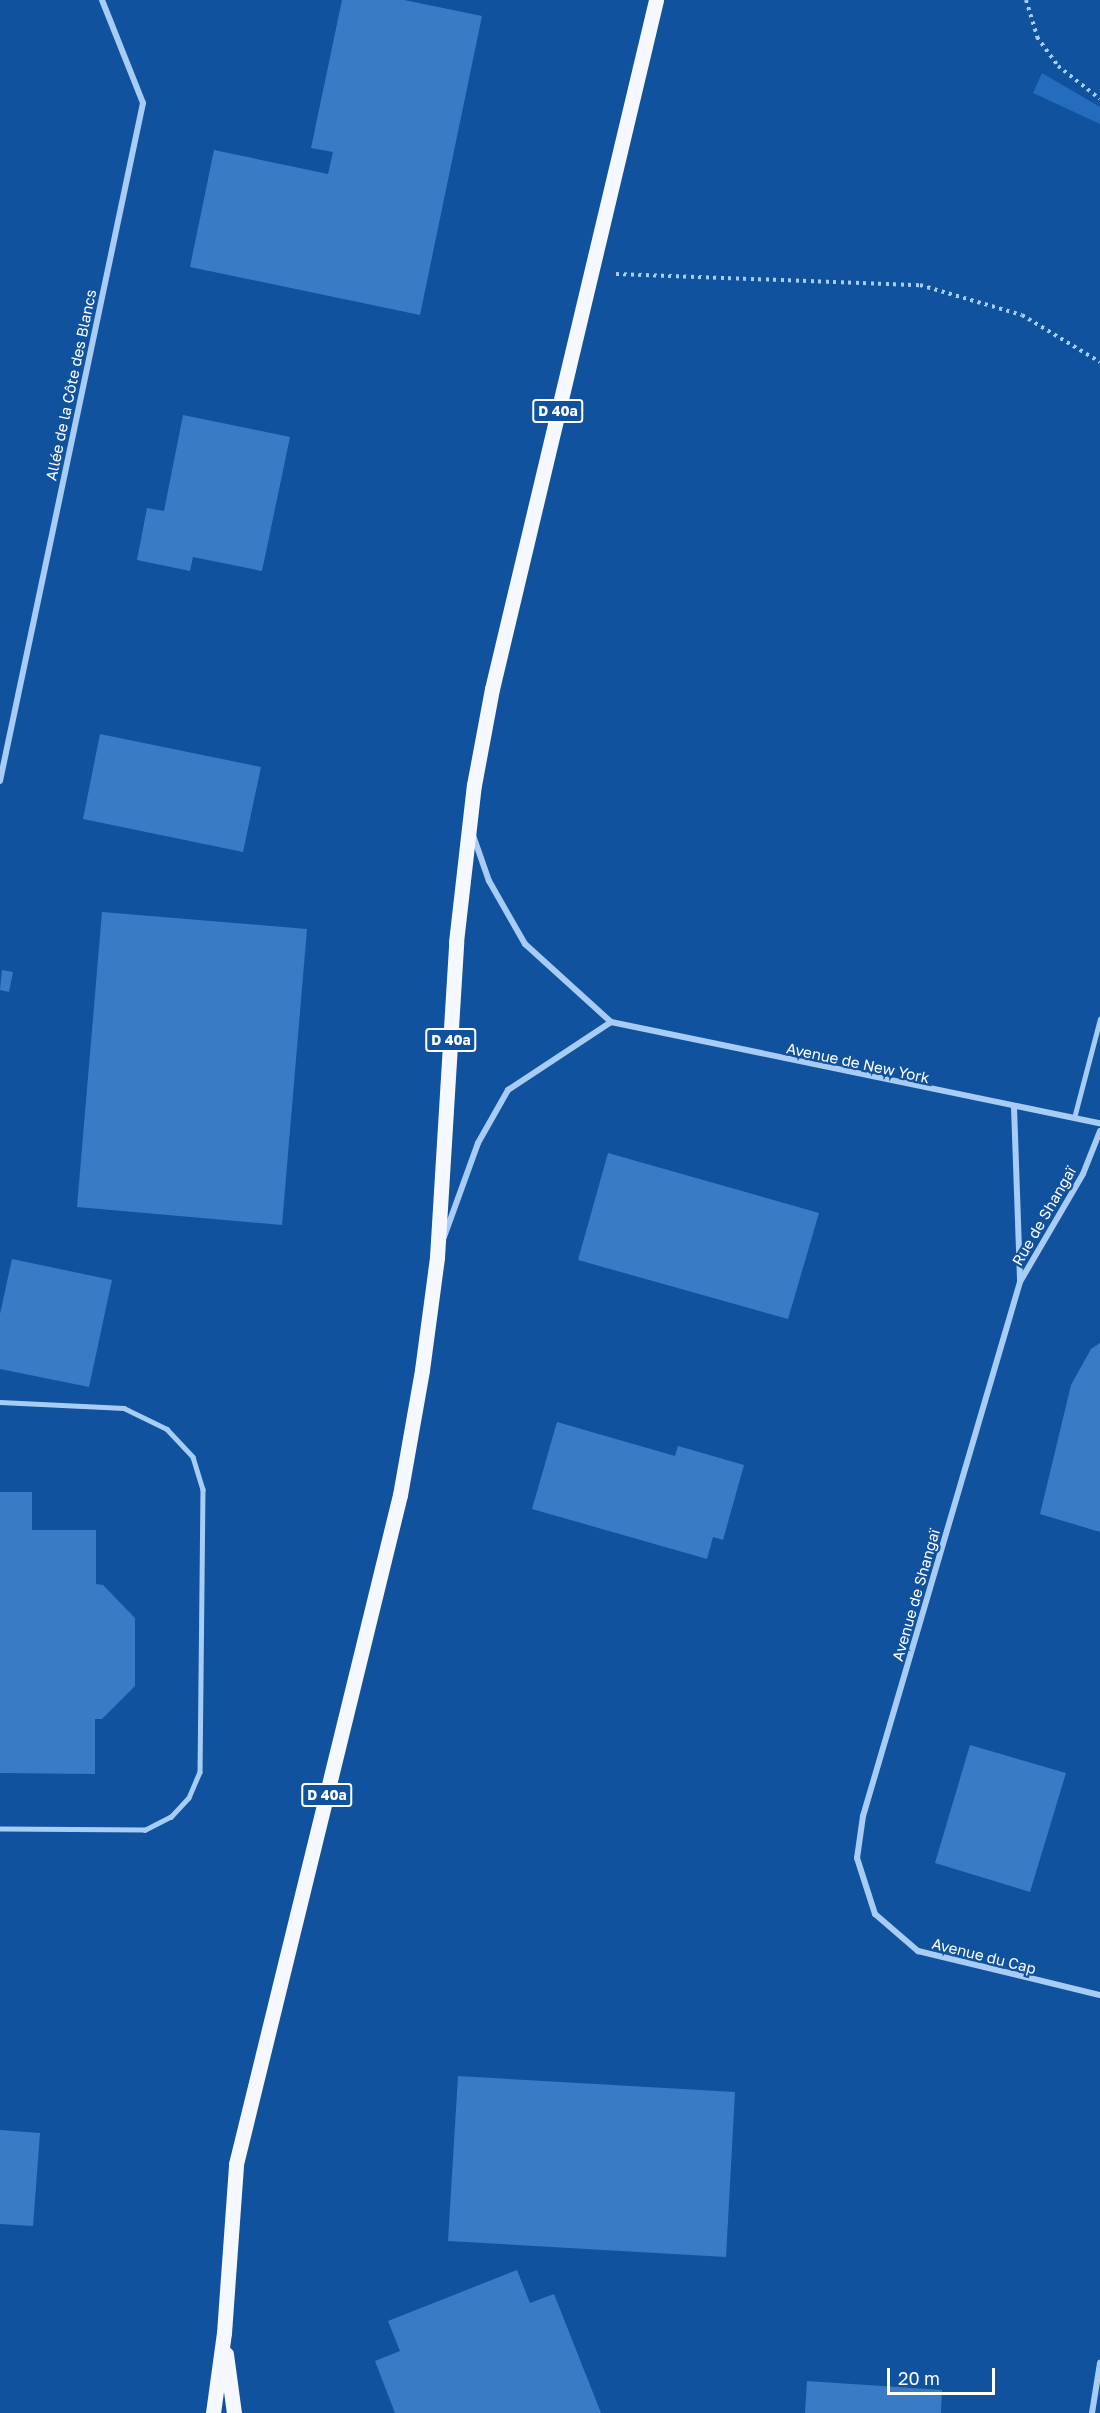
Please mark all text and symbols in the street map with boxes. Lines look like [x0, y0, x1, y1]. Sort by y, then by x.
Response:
street label: Allée de la Côte des Blancs [42, 288, 100, 482]
road number: D 40a [531, 400, 585, 422]
road number: D 40a [424, 1029, 478, 1051]
street label: Avenue de New York [785, 1039, 931, 1087]
street label: Rue de Shangaï [1008, 1163, 1080, 1269]
street label: Avenue de Shangaï [889, 1527, 943, 1663]
road number: D 40a [300, 1784, 354, 1806]
street label: Avenue du Cap [930, 1934, 1038, 1978]
scale bar [890, 2356, 998, 2394]
text: 20 m [898, 2367, 940, 2389]

